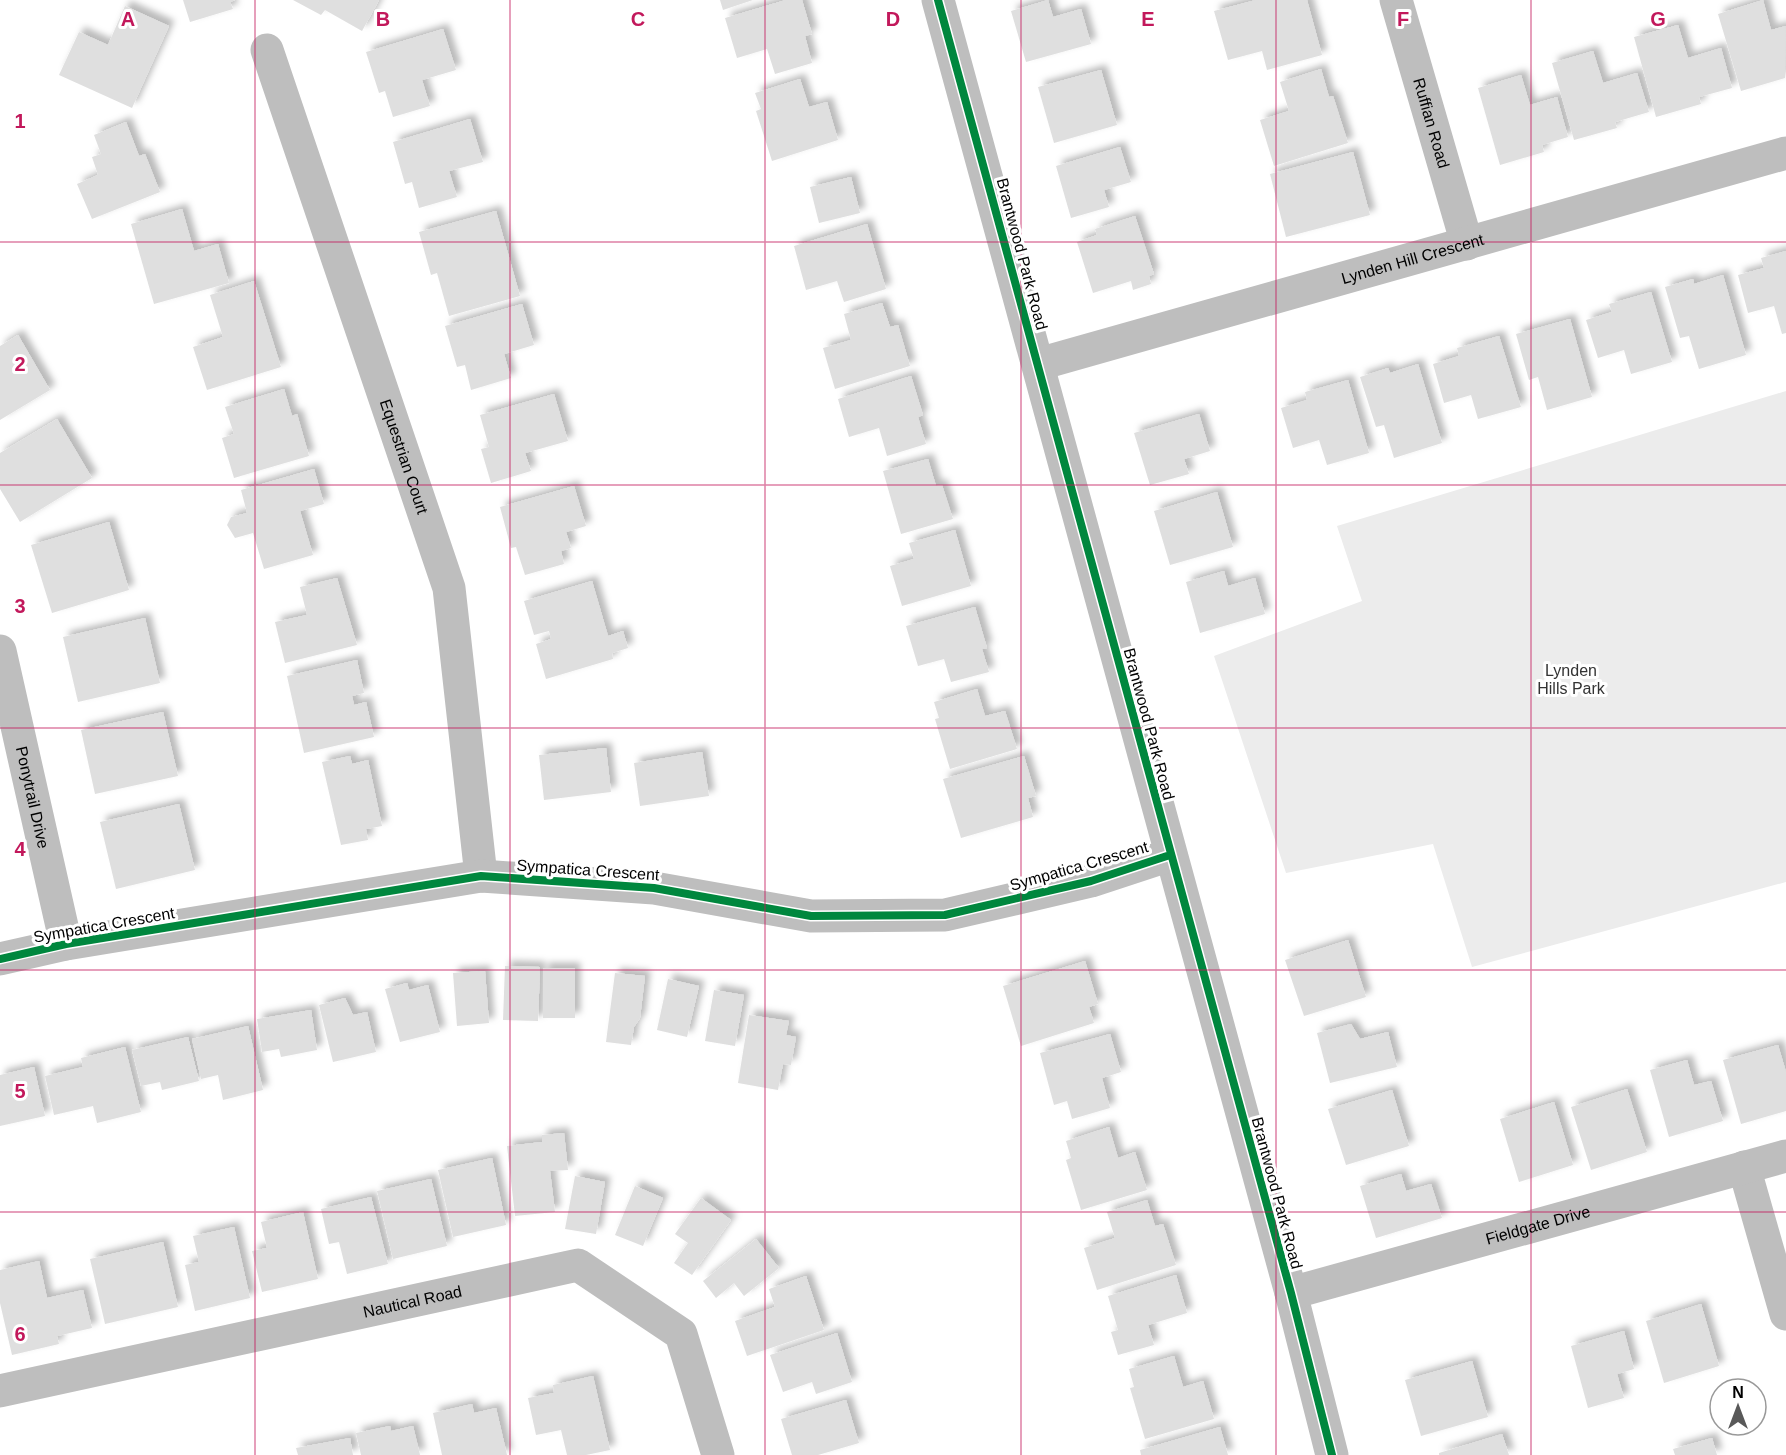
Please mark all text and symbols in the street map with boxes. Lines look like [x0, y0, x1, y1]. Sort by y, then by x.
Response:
text: A [121, 8, 135, 30]
text: B [376, 8, 390, 30]
text: C [631, 8, 645, 30]
text: D [886, 8, 900, 30]
text: E [1141, 8, 1155, 30]
text: F [1397, 8, 1409, 30]
text: G [1650, 8, 1666, 30]
street label: Ruffian Road [1411, 76, 1453, 170]
text: 1 [14, 110, 26, 132]
street label: Brantwood Park Road [994, 176, 1050, 332]
street label: Lynden Hill Crescent [1339, 230, 1486, 287]
text: 2 [14, 353, 26, 375]
street label: Equestrian Court [377, 397, 432, 517]
text: 3 [14, 595, 26, 617]
street label: Brantwood Park Road [1121, 646, 1177, 802]
park label: Lynden Hills Park [1537, 662, 1606, 697]
street label: Ponytrail Drive [13, 745, 53, 850]
text: 4 [14, 838, 26, 860]
street label: Sympatica Crescent [1008, 838, 1151, 894]
street label: Sympatica Crescent [516, 857, 661, 884]
street label: Sympatica Crescent [32, 904, 177, 946]
text: 5 [14, 1080, 26, 1102]
street label: Brantwood Park Road [1249, 1115, 1305, 1271]
street label: Fieldgate Drive [1484, 1202, 1592, 1247]
street label: Nautical Road [361, 1282, 463, 1320]
text: 6 [14, 1323, 26, 1345]
north arrow [1708, 1377, 1768, 1437]
text: N [1732, 1384, 1744, 1401]

